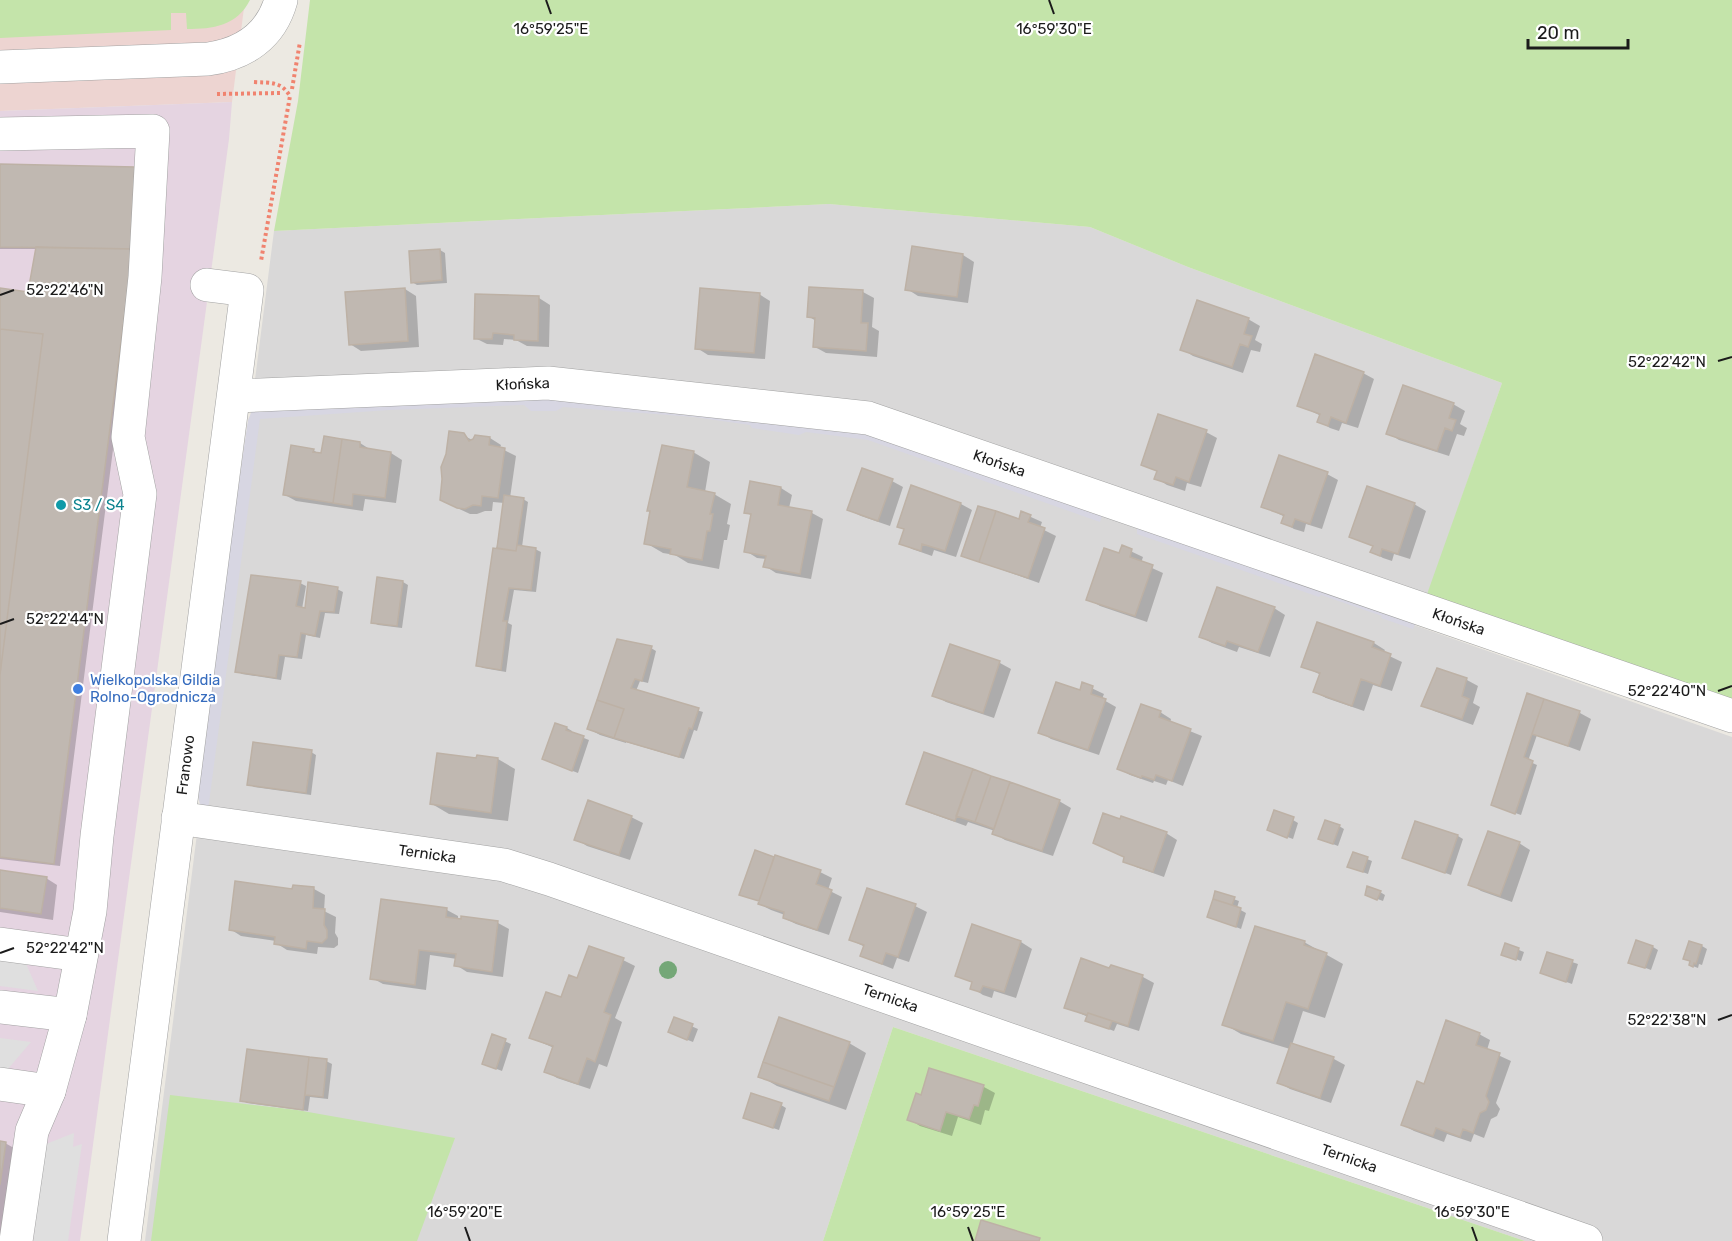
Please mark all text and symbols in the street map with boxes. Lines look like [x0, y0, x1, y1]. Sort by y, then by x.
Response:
scale bar [1528, 12, 1628, 50]
text: 16°59'25"E [514, 20, 588, 38]
text: 16°59'30"E [1016, 20, 1092, 38]
text: 20 m [1537, 22, 1579, 44]
text: 52°22'46"N [26, 281, 104, 299]
text: 52°22'42"N [1628, 353, 1706, 371]
street label: Kłońska [495, 374, 550, 394]
street label: Kłońska [971, 446, 1028, 481]
place label: S3 / S4 [73, 496, 125, 514]
marker: S3 / S4 [54, 498, 68, 512]
street label: Kłońska [1430, 604, 1487, 639]
text: 52°22'44"N [26, 610, 104, 628]
place label: Wielkopolska Gildia Rolno-Ogrodnicza [90, 671, 220, 706]
marker: Wielkopolska Gildia Rolno-Ogrodnicza [71, 682, 85, 696]
text: 52°22'40"N [1628, 682, 1706, 700]
street label: Franowo [173, 734, 198, 796]
street label: Ternicka [397, 841, 458, 867]
text: 52°22'42"N [26, 939, 104, 957]
street label: Ternicka [860, 980, 921, 1016]
text: 52°22'38"N [1627, 1011, 1707, 1029]
street label: Ternicka [1319, 1140, 1380, 1176]
text: 16°59'20"E [427, 1203, 503, 1221]
text: 16°59'25"E [931, 1203, 1005, 1221]
text: 16°59'30"E [1434, 1203, 1510, 1221]

